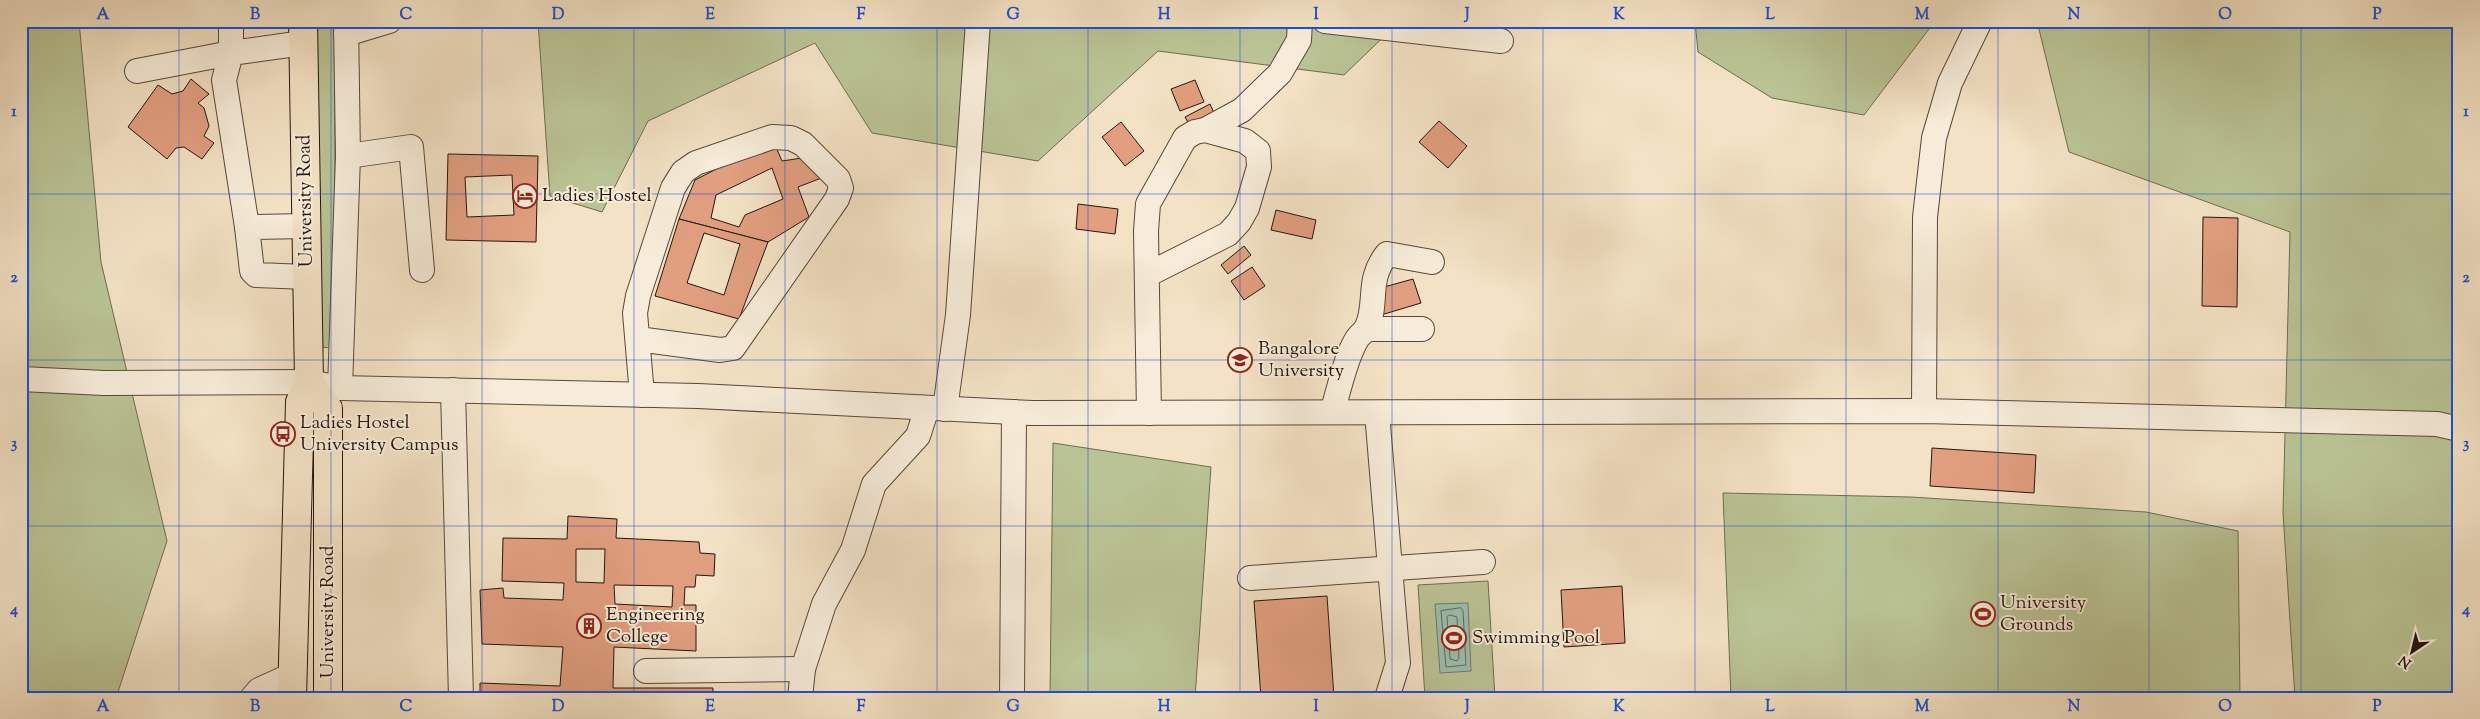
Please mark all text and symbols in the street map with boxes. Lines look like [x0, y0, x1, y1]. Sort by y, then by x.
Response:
text: A [97, 4, 110, 27]
text: B [250, 4, 260, 27]
text: C [400, 4, 413, 27]
text: D [552, 4, 565, 27]
text: E [705, 4, 715, 27]
text: F [857, 4, 866, 27]
text: G [1006, 4, 1020, 27]
text: H [1158, 4, 1171, 27]
text: I [1313, 4, 1319, 27]
text: J [1463, 4, 1470, 27]
text: K [1613, 4, 1625, 27]
text: L [1765, 4, 1775, 27]
text: M [1915, 4, 1930, 27]
text: N [2068, 4, 2081, 27]
text: O [2218, 4, 2232, 27]
text: P [2372, 4, 2382, 27]
text: 1 [11, 101, 17, 124]
text: 1 [2463, 101, 2469, 124]
street label: University Road [291, 134, 321, 268]
hotel icon: Ladies Hostel [512, 183, 538, 209]
place label: Ladies Hostel [542, 183, 652, 210]
text: 2 [10, 267, 18, 290]
text: 2 [2462, 267, 2470, 290]
place label: Bangalore University [1258, 336, 1345, 385]
school or university icon: Bangalore University [1227, 347, 1253, 373]
place label: Ladies Hostel University Campus [300, 410, 458, 459]
bus stop icon: Ladies Hostel University Campus [270, 421, 296, 447]
text: 3 [11, 433, 18, 456]
text: 3 [2463, 433, 2470, 456]
street label: University Road [315, 545, 342, 678]
place label: University Grounds [2000, 590, 2087, 639]
text: 4 [9, 599, 18, 622]
text: 4 [2461, 599, 2470, 622]
sports icon: University Grounds [1970, 601, 1996, 627]
place label: Engineering College [606, 602, 705, 651]
building icon: Engineering College [576, 613, 602, 639]
sports icon: Swimming Pool [1441, 625, 1467, 651]
place label: Swimming Pool [1472, 625, 1600, 652]
north arrow [2388, 626, 2438, 676]
text: N [2395, 650, 2416, 672]
text: A [97, 696, 110, 719]
text: B [250, 696, 260, 719]
text: C [400, 696, 413, 719]
text: D [552, 696, 565, 719]
text: E [705, 696, 715, 719]
text: F [857, 696, 866, 719]
text: G [1006, 696, 1020, 719]
text: H [1158, 696, 1171, 719]
text: I [1313, 696, 1319, 719]
text: J [1463, 696, 1470, 719]
text: K [1613, 696, 1625, 719]
text: L [1765, 696, 1775, 719]
text: M [1915, 696, 1930, 719]
text: N [2068, 696, 2081, 719]
text: O [2218, 696, 2232, 719]
text: P [2372, 696, 2382, 719]

